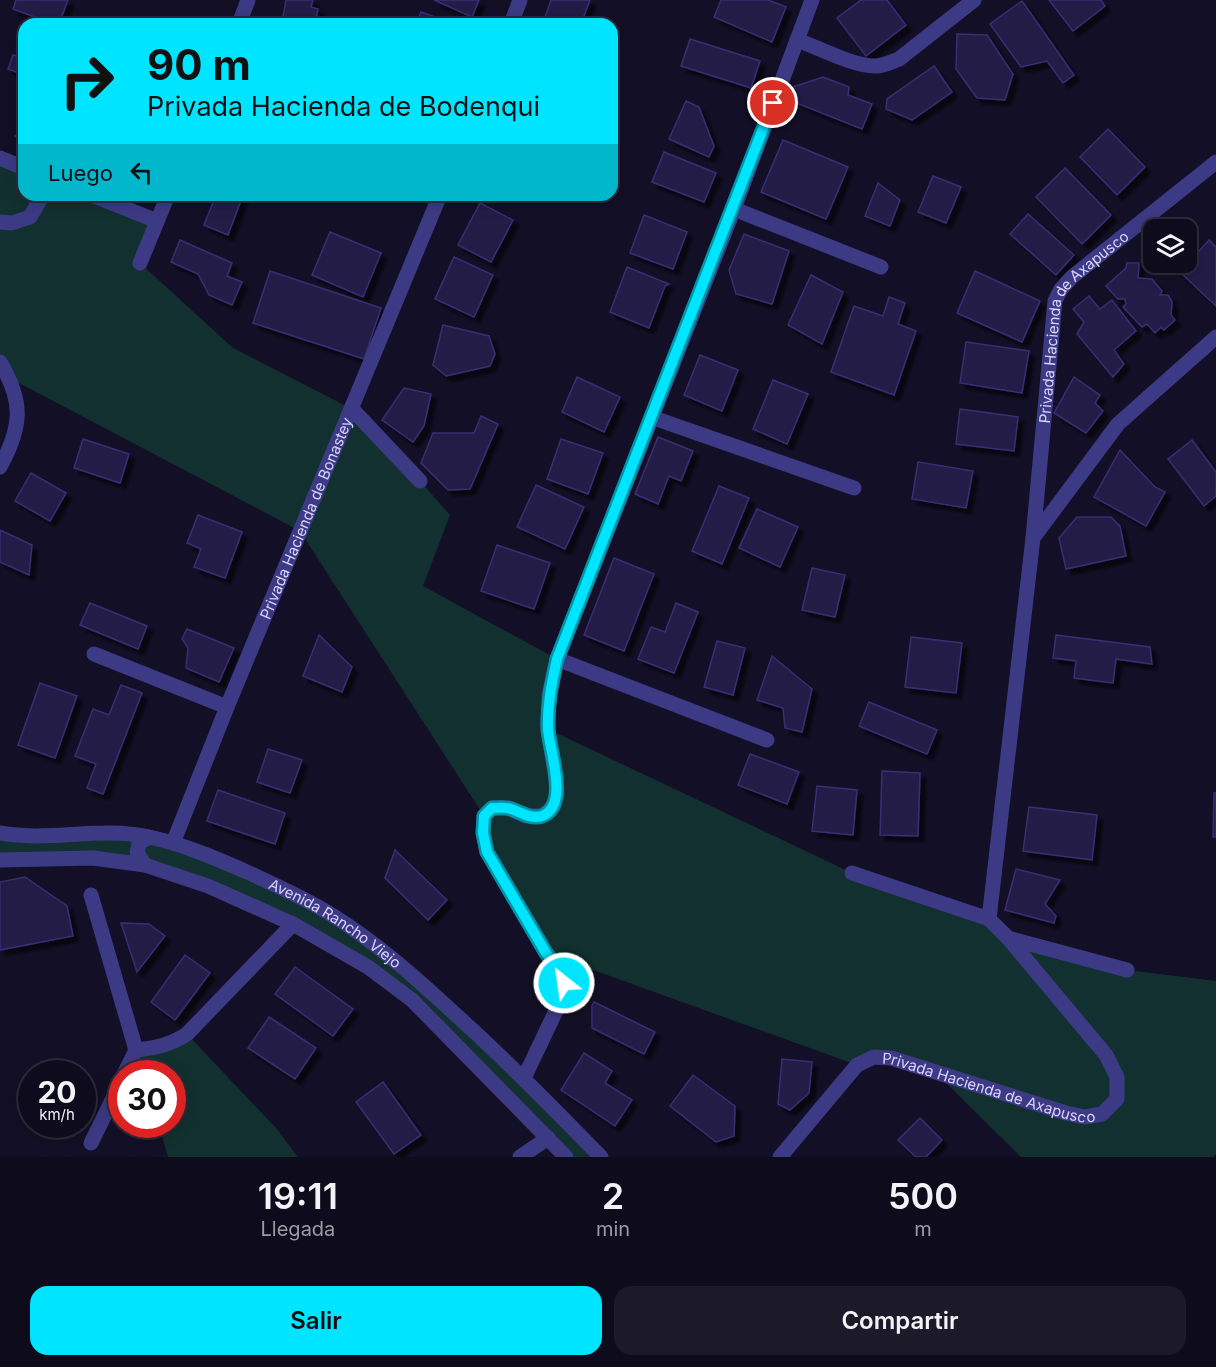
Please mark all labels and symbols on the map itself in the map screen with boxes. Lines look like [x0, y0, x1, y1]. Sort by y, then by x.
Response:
pin [747, 77, 798, 128]
street label: Privada Hacienda de Axapusco [1034, 226, 1132, 424]
street label: Privada Hacienda de Bonastey [255, 414, 356, 622]
street label: Avenida Rancho Viejo [266, 874, 405, 972]
position arrow [532, 951, 596, 1015]
street label: Privada Hacienda de Axapusco [882, 1048, 1097, 1127]
speed limit sign: 30 [108, 1060, 186, 1138]

